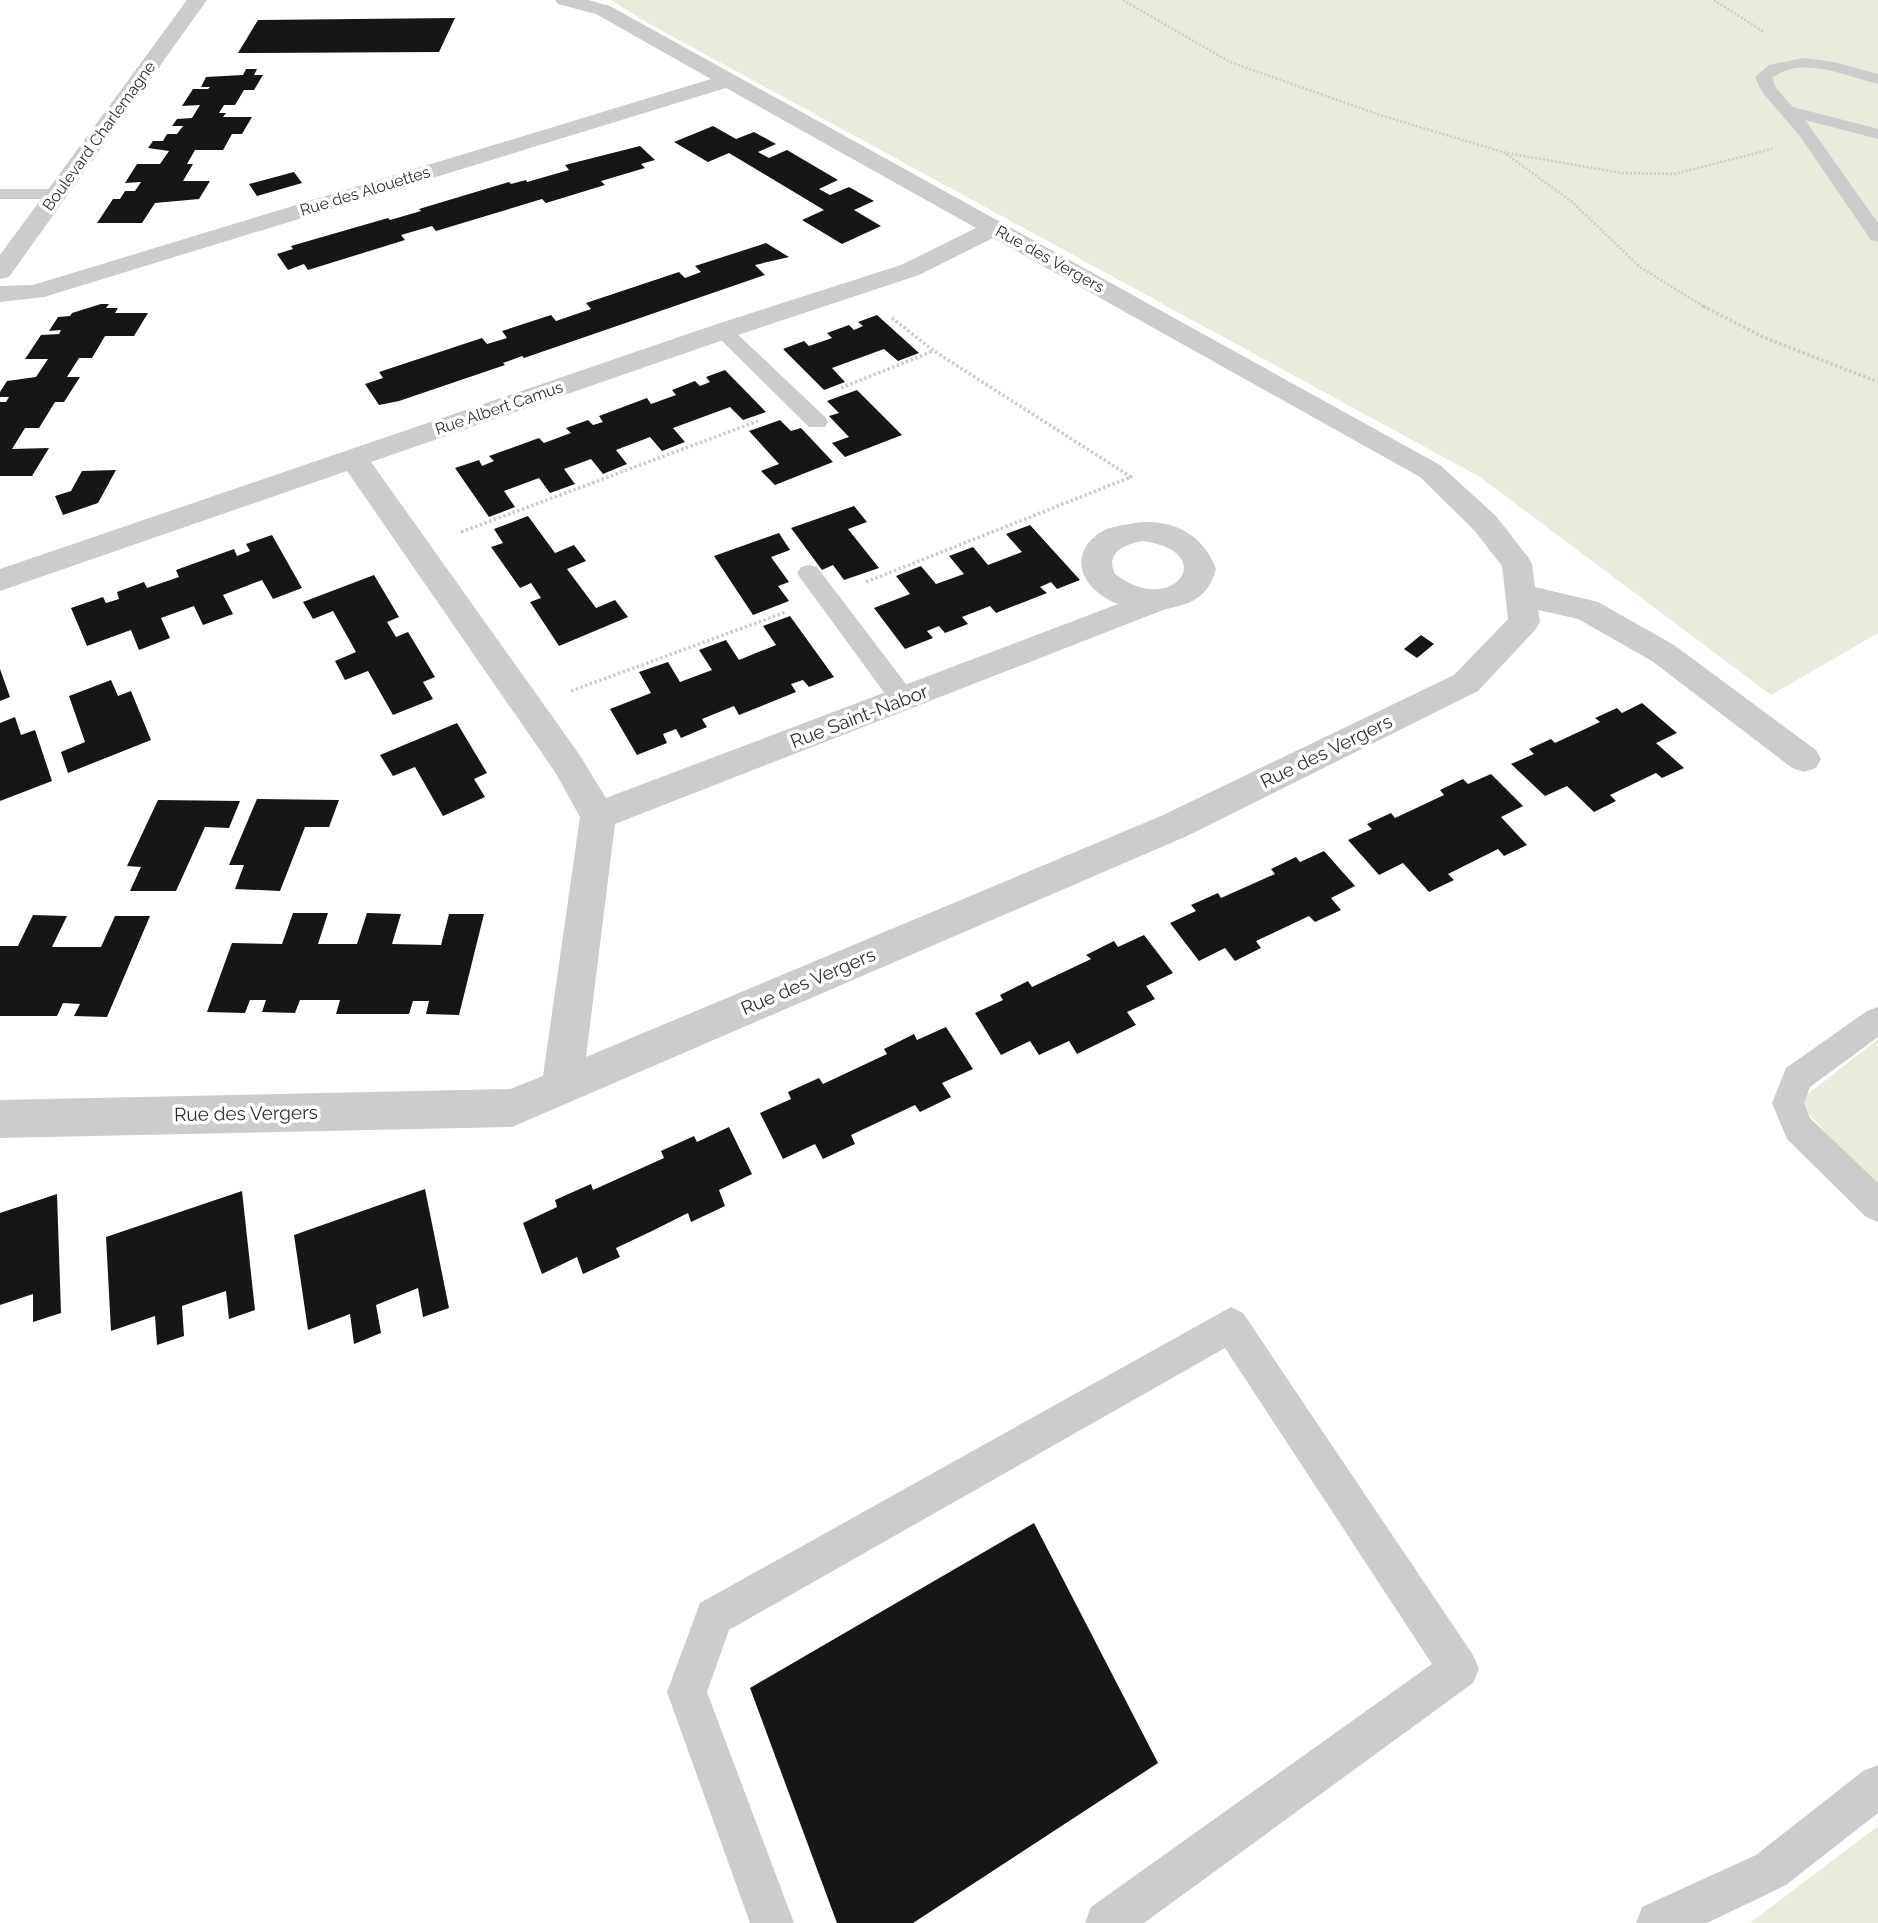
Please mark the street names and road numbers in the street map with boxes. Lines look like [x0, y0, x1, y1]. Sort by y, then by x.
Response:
street label: Boulevard Charlemagne [38, 58, 160, 214]
street label: Rue des Alouettes [298, 162, 433, 220]
street label: Rue des Vergers [992, 221, 1108, 297]
street label: Rue Albert Camus [433, 377, 566, 439]
street label: Rue Saint-Nabor [787, 680, 931, 752]
street label: Rue des Vergers [1257, 710, 1395, 792]
street label: Rue des Vergers [738, 943, 878, 1019]
street label: Rue des Vergers [174, 1101, 318, 1125]

